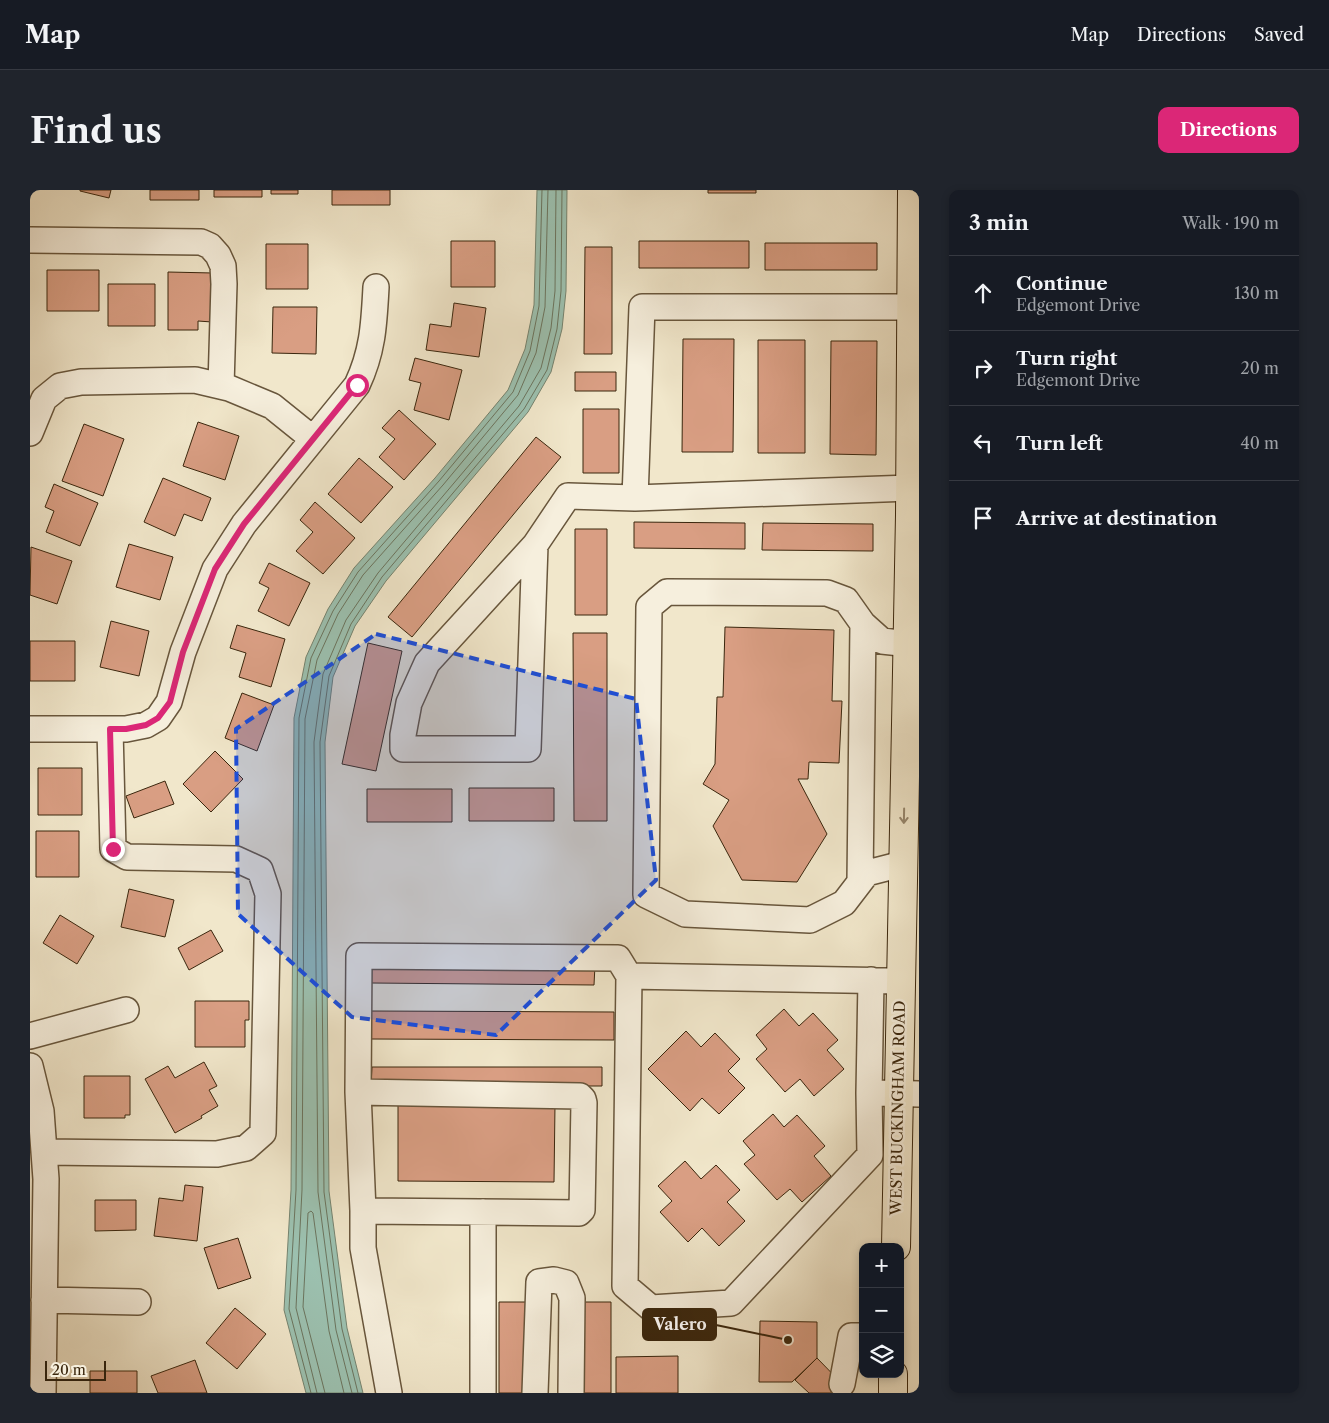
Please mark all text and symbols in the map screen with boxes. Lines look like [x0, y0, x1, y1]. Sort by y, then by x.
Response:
text: Map [25, 20, 80, 49]
text: Map [1070, 24, 1109, 46]
text: Directions [1137, 24, 1226, 46]
text: Saved [1254, 24, 1304, 46]
button: Directions [1158, 107, 1299, 153]
text: Find us [30, 109, 162, 152]
text: 3 min [969, 210, 1029, 235]
text: Walk · 190 m [1182, 213, 1279, 233]
text: Continue [1016, 272, 1108, 295]
icon: ahead [969, 279, 997, 307]
text: 130 m [1234, 283, 1279, 303]
text: Edgemont Drive [1016, 295, 1140, 315]
text: Turn right [1016, 347, 1117, 370]
icon: right [969, 354, 997, 382]
text: 20 m [1240, 358, 1279, 378]
text: Edgemont Drive [1016, 370, 1140, 390]
route start [346, 374, 369, 397]
icon: left [969, 429, 997, 457]
text: Turn left [1016, 432, 1103, 455]
text: 40 m [1240, 433, 1279, 453]
icon: arrive [969, 504, 997, 532]
text: Arrive at destination [1016, 507, 1217, 530]
one-way arrow [899, 808, 908, 824]
route end [102, 838, 125, 861]
street label: WEST BUCKINGHAM ROAD [886, 1000, 909, 1217]
map controls [859, 1243, 904, 1378]
button: + [859, 1243, 904, 1288]
button: − [859, 1288, 904, 1333]
callout: Valero [643, 1309, 716, 1340]
text: Valero [652, 1314, 707, 1334]
button: layers [859, 1333, 904, 1378]
scale bar [45, 1358, 106, 1381]
text: 20 m [52, 1361, 86, 1379]

